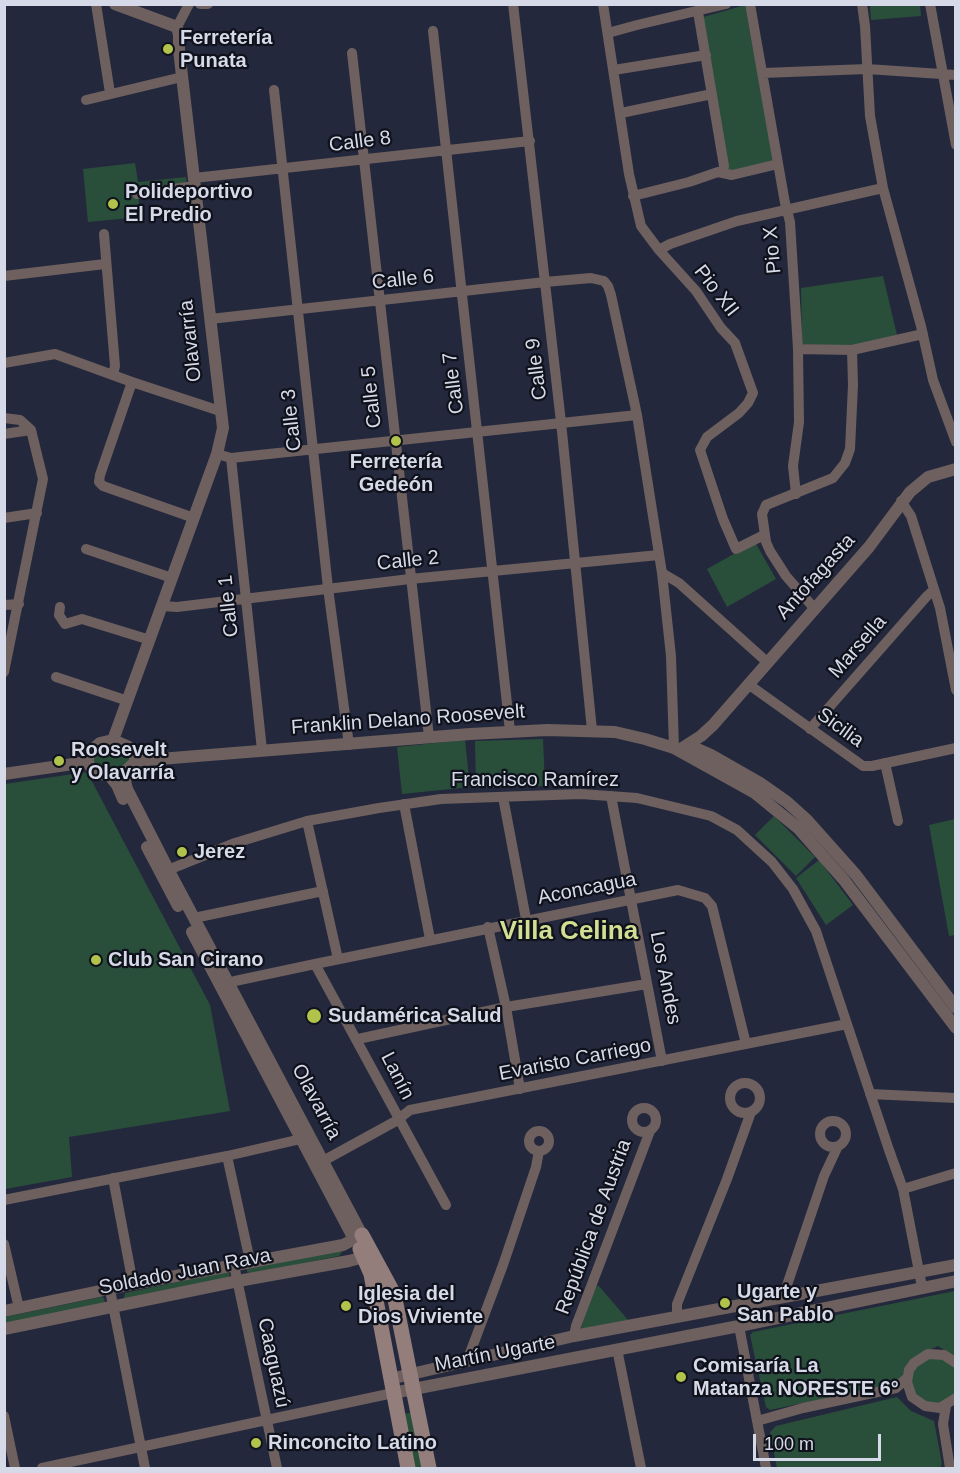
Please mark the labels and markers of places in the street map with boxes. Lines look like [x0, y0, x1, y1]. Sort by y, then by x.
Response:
place label: Ferretería Punata [180, 26, 272, 73]
marker: Ferretería Punata [161, 42, 175, 56]
place label: Polideportivo El Predio [125, 180, 253, 227]
marker: Polideportivo El Predio [106, 197, 120, 211]
marker: Ferretería Gedeón [389, 434, 403, 448]
place label: Ferretería Gedeón [350, 450, 442, 497]
place label: Roosevelt y Olavarría [71, 738, 174, 785]
marker: Roosevelt y Olavarría [52, 754, 66, 768]
place label: Jerez [194, 840, 245, 864]
marker: Jerez [175, 845, 189, 859]
place label: Club San Cirano [108, 948, 264, 972]
marker: Club San Cirano [89, 953, 103, 967]
place label: Sudamérica Salud [328, 1004, 501, 1028]
marker: Sudamérica Salud [305, 1007, 323, 1025]
place label: Ugarte y San Pablo [737, 1280, 834, 1327]
place label: Iglesia del Dios Viviente [358, 1282, 483, 1329]
marker: Ugarte y San Pablo [718, 1296, 732, 1310]
marker: Iglesia del Dios Viviente [339, 1299, 353, 1313]
place label: Comisaría La Matanza NORESTE 6° [693, 1354, 899, 1401]
marker: Comisaría La Matanza NORESTE 6° [674, 1370, 688, 1384]
place label: Rinconcito Latino [268, 1431, 437, 1455]
marker: Rinconcito Latino [249, 1436, 263, 1450]

